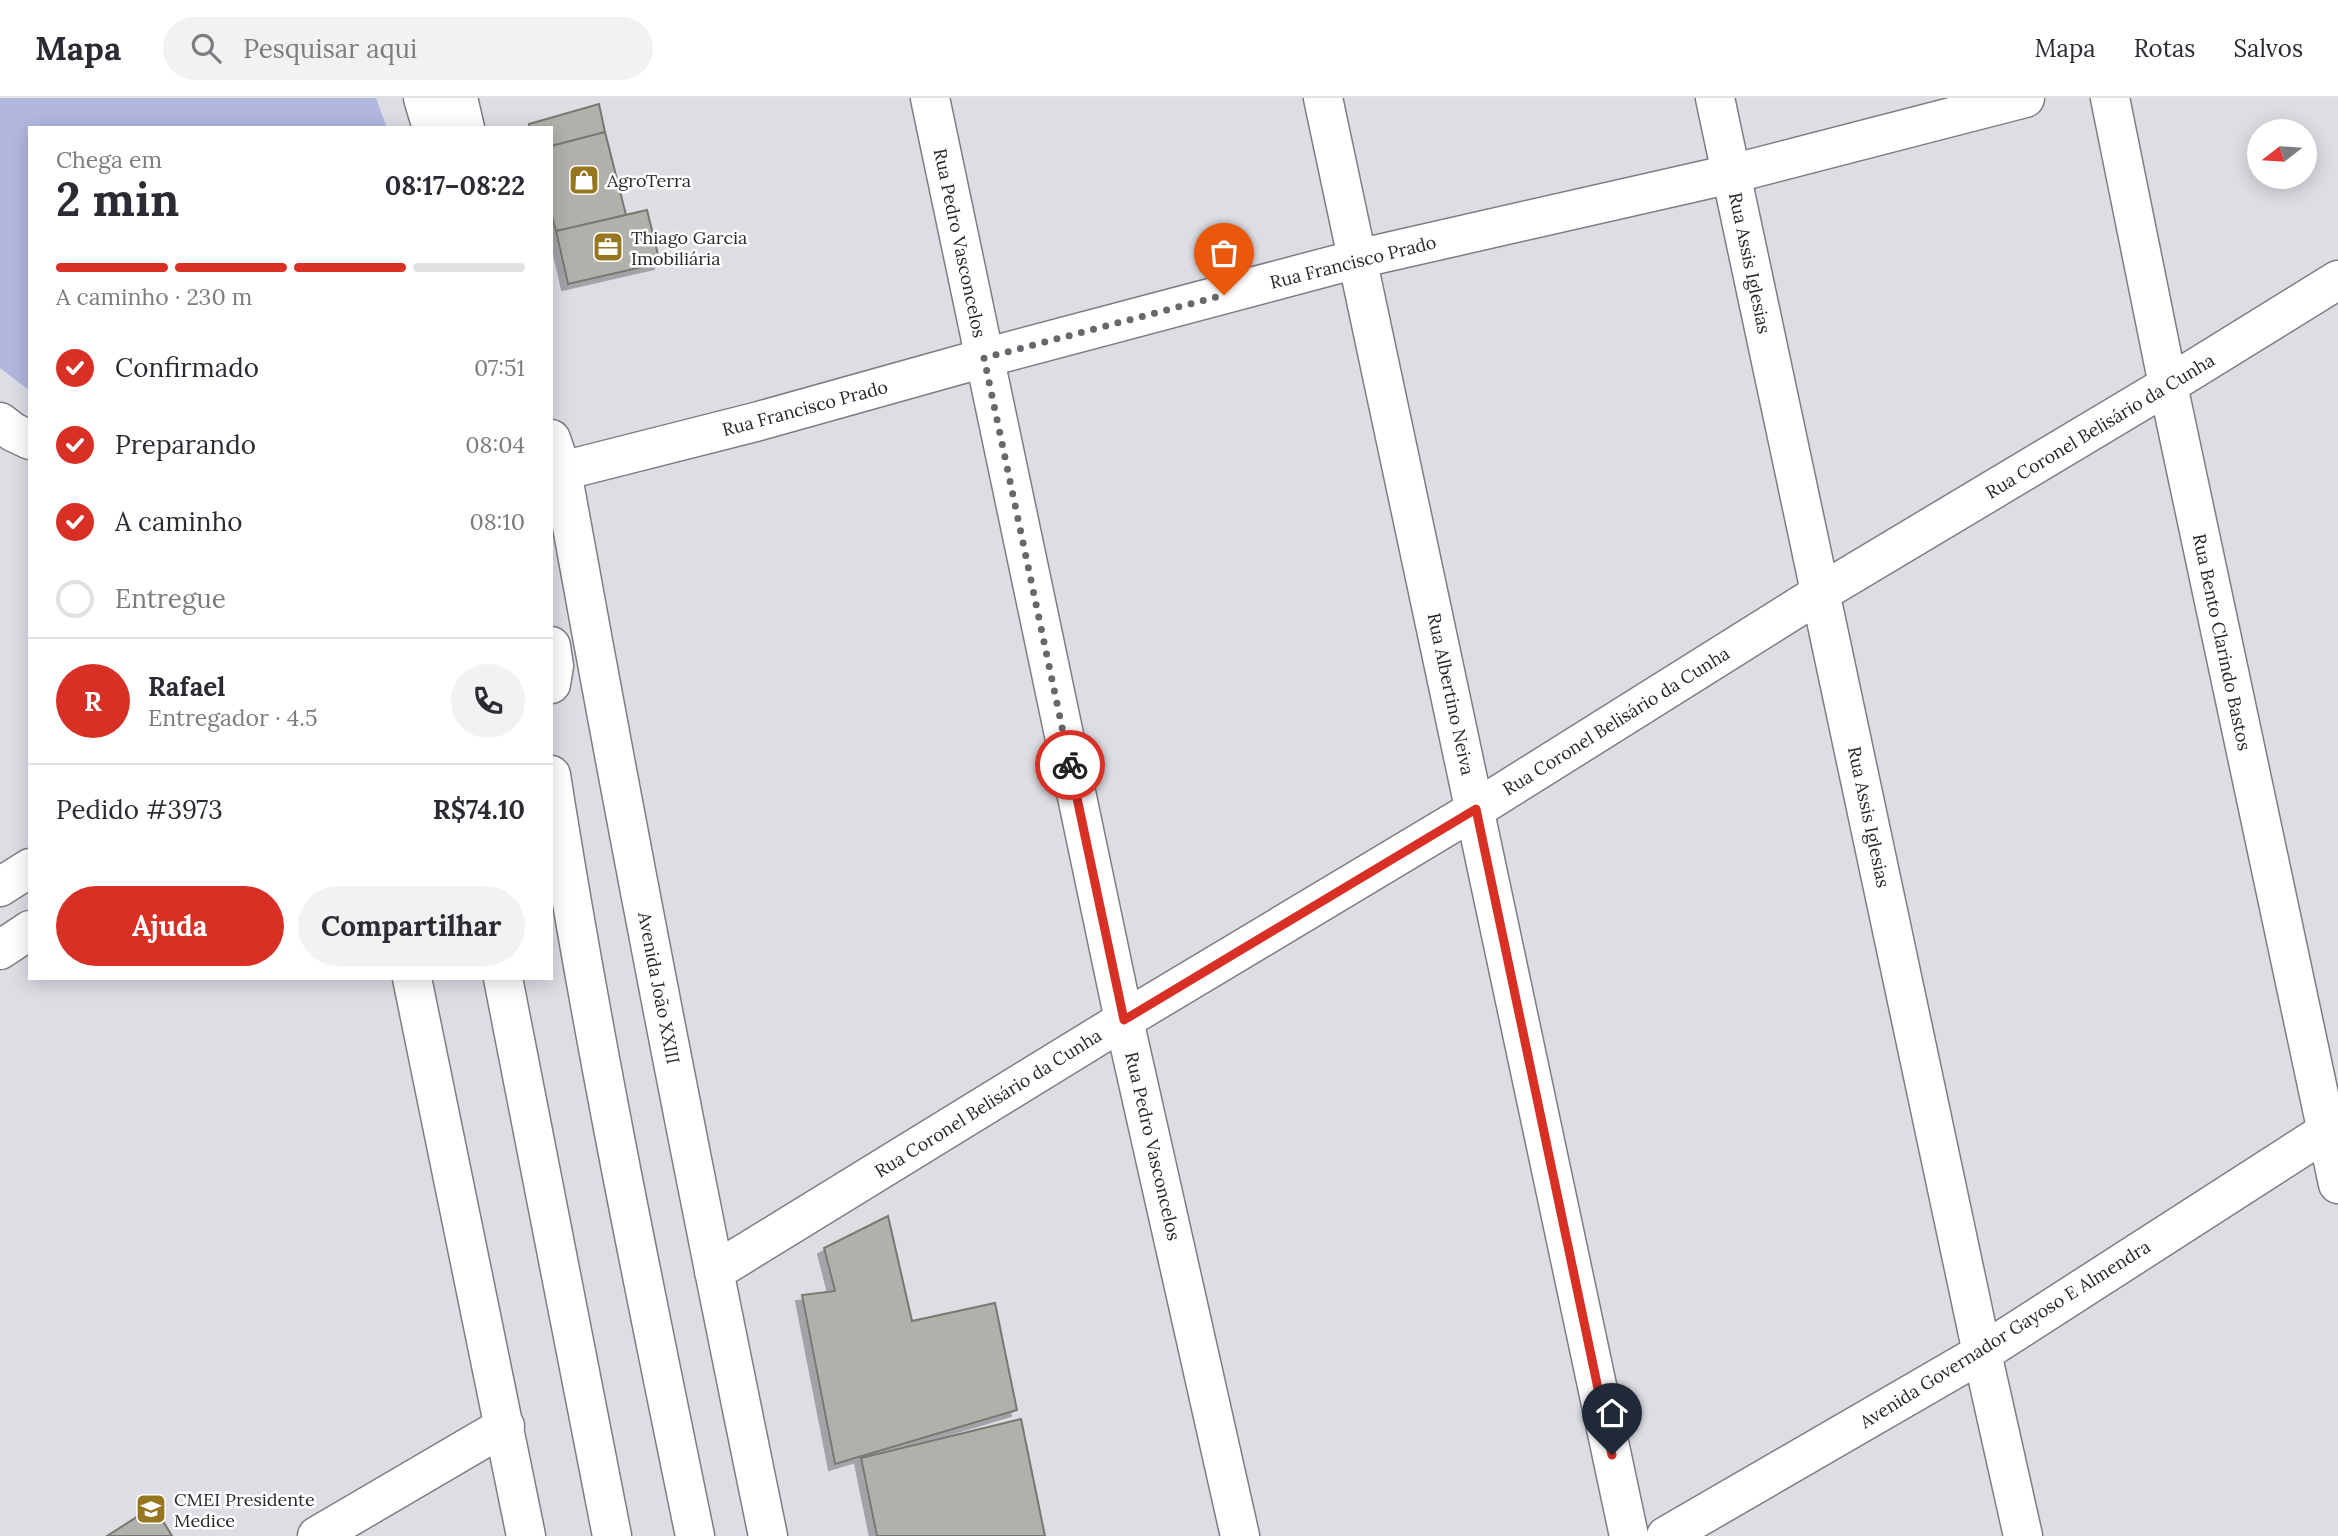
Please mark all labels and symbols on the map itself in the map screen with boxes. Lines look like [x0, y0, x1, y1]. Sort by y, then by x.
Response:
north arrow [2247, 119, 2317, 189]
street label: Rua Pedro Vasconcelos [929, 146, 991, 340]
shop icon: AgroTerra [567, 163, 601, 197]
place label: AgroTerra [606, 169, 691, 192]
street label: Rua Assis Iglesias [1724, 190, 1776, 336]
pin [1194, 223, 1254, 295]
place label: Thiago Garcia Imobiliária [631, 226, 747, 270]
office icon: Thiago Garcia Imobiliária [591, 230, 625, 264]
street label: Rua Francisco Prado [1267, 230, 1439, 294]
street label: Rua Coronel Belisário da Cunha [1981, 348, 2219, 504]
street label: Rua Francisco Prado [720, 375, 890, 441]
street label: Rua Bento Clarindo Bastos [2188, 531, 2256, 753]
street label: Rua Albertino Neiva [1423, 611, 1479, 777]
street label: Rua Coronel Belisário da Cunha [1498, 641, 1734, 801]
courier [1035, 730, 1105, 800]
street label: Rua Assis Iglesias [1843, 744, 1895, 890]
street label: Avenida João XXIII [633, 909, 685, 1066]
street label: Rua Coronel Belisário da Cunha [870, 1023, 1106, 1183]
street label: Rua Pedro Vasconcelos [1120, 1049, 1186, 1243]
street label: Avenida Governador Gayoso E Almendra [1855, 1235, 2154, 1434]
pin [1582, 1383, 1642, 1455]
place label: CMEI Presidente Medice [174, 1488, 315, 1532]
school or university icon: CMEI Presidente Medice [134, 1492, 168, 1526]

